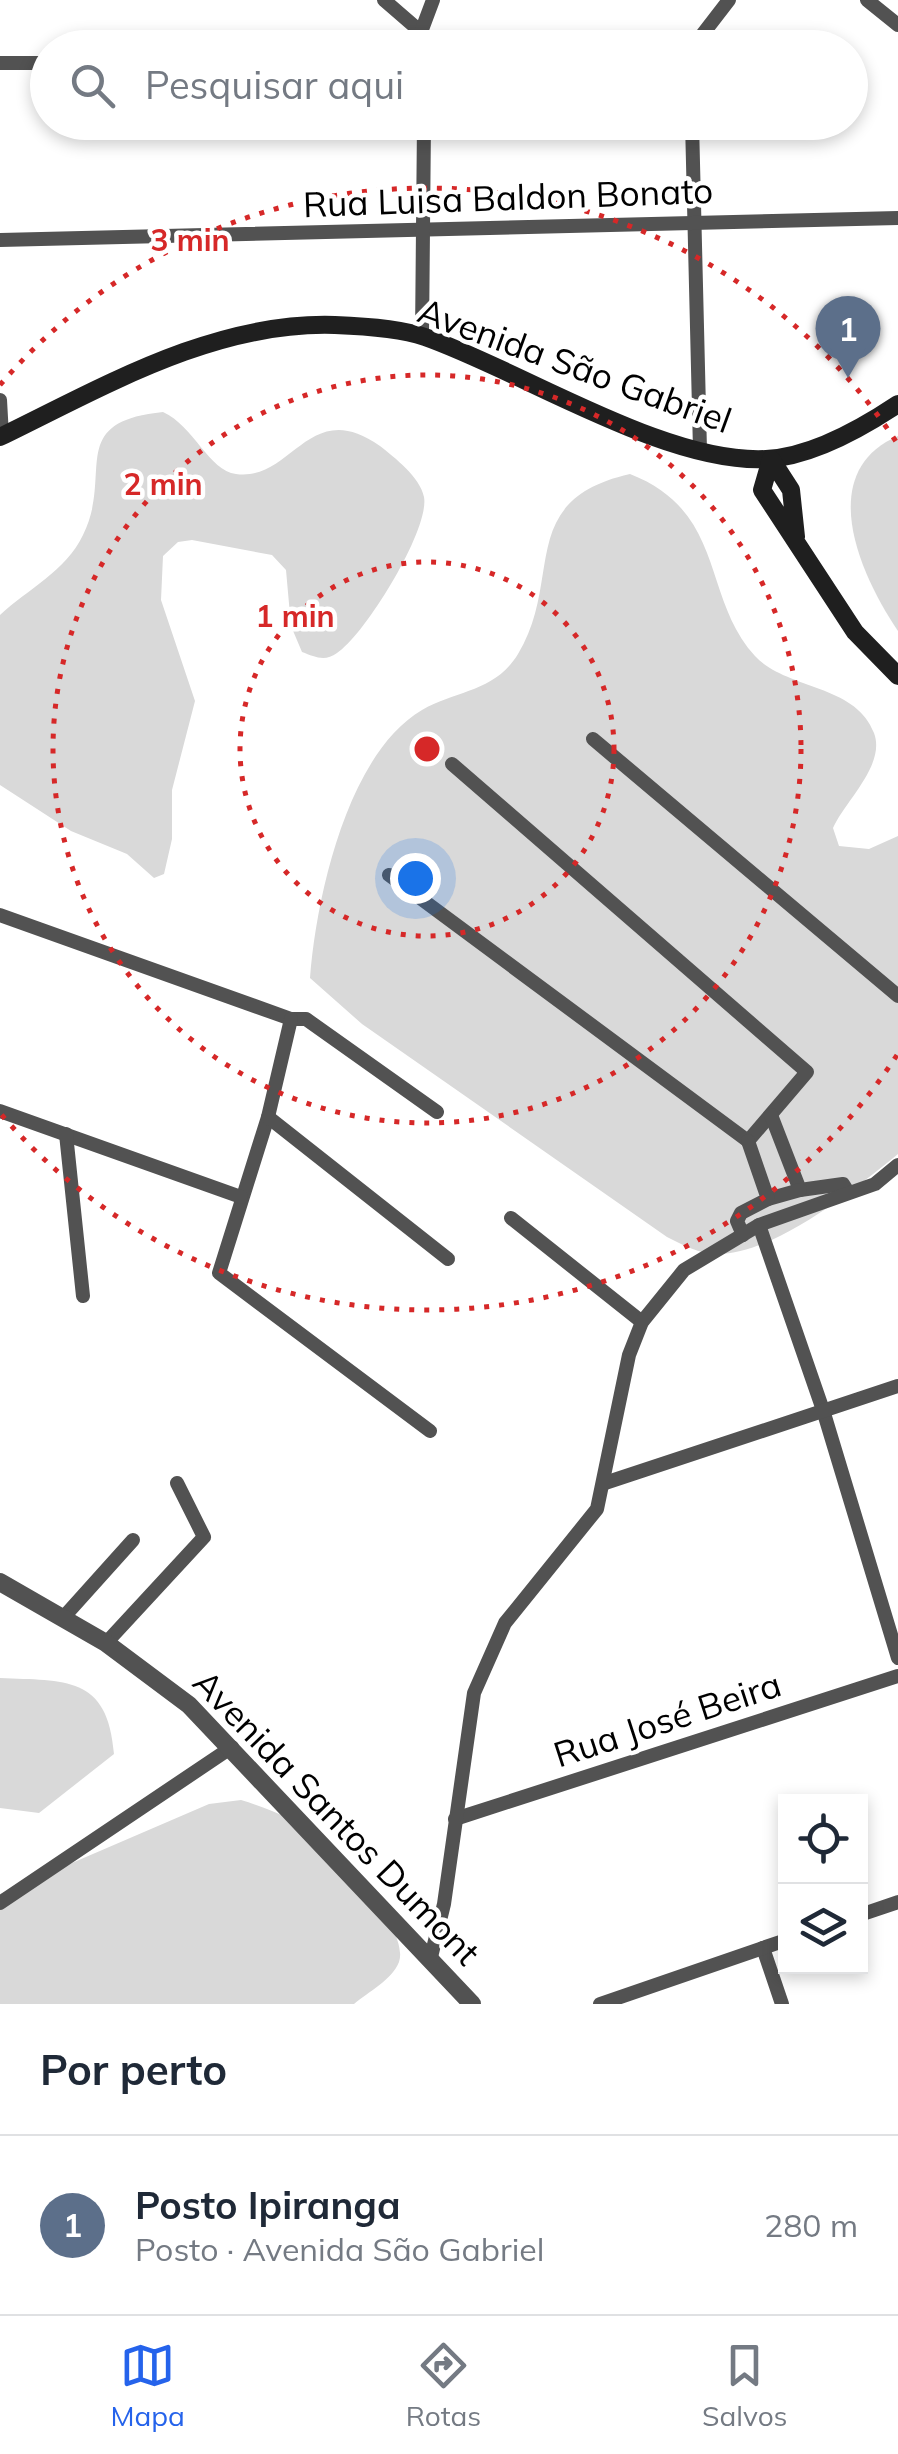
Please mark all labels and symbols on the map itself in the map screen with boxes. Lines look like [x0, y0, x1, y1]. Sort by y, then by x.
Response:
street label: Rua Luisa Baldon Bonato [302, 168, 714, 226]
text: 3 min [150, 221, 230, 259]
street label: Avenida São Gabriel [412, 288, 738, 442]
pin: 1 [816, 296, 880, 378]
text: 2 min [123, 465, 203, 503]
text: 1 min [255, 597, 335, 635]
centre of rings [409, 731, 445, 767]
your location [390, 853, 441, 904]
street label: Avenida Santos Dumont [184, 1660, 490, 1974]
street label: Rua José Beira [548, 1662, 786, 1776]

